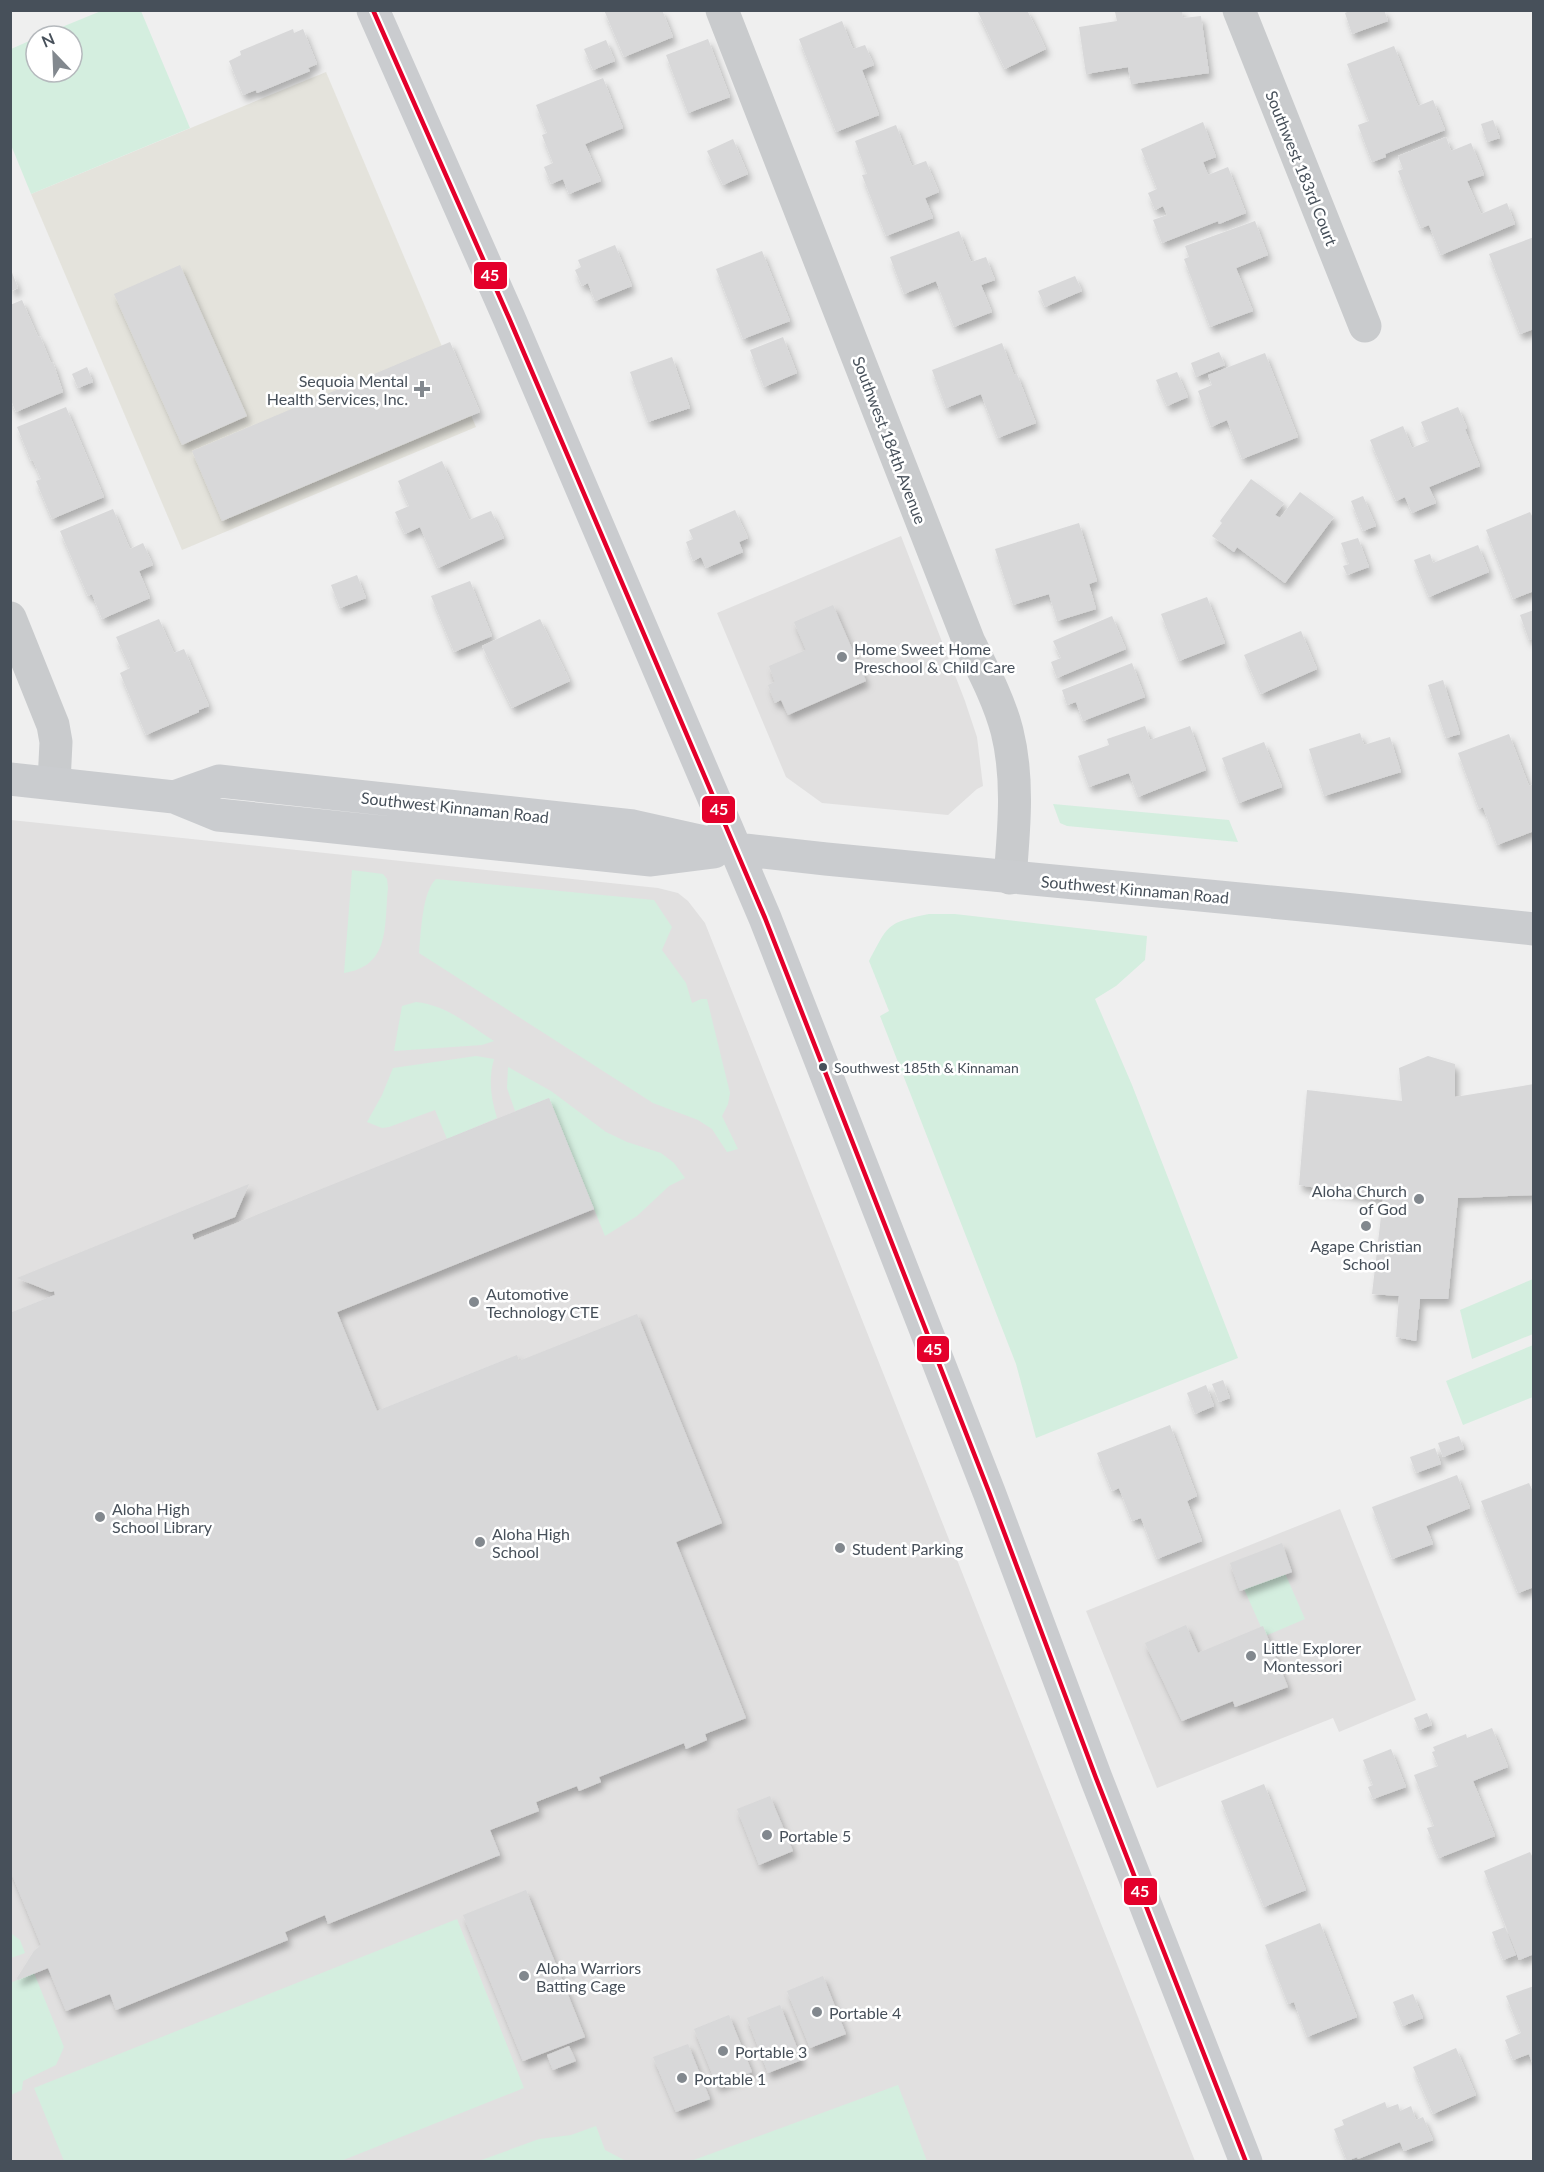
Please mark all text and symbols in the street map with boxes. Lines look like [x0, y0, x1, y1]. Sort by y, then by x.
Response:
north arrow [24, 24, 84, 84]
text: N [39, 29, 57, 51]
street label: Southwest 183rd Court [1262, 88, 1342, 248]
line badge: 45 [473, 261, 508, 290]
text: 45 [481, 265, 499, 284]
street label: Southwest 184th Avenue [849, 354, 931, 526]
place label: Sequoia Mental Health Services, Inc. [267, 371, 408, 408]
marker: Sequoia Mental Health Services, Inc. [413, 380, 431, 398]
place label: Home Sweet Home Preschool & Child Care [854, 639, 1015, 676]
marker: Home Sweet Home Preschool & Child Care [835, 650, 849, 664]
street label: Southwest Kinnaman Road [360, 788, 550, 826]
line badge: 45 [701, 795, 736, 824]
text: 45 [710, 799, 728, 818]
street label: Southwest Kinnaman Road [1040, 871, 1230, 907]
place label: Southwest 185th & Kinnaman [834, 1059, 1019, 1076]
marker: Southwest 185th & Kinnaman [817, 1061, 829, 1073]
place label: Aloha Church of God [1312, 1181, 1407, 1218]
marker: Aloha Church of God [1412, 1192, 1426, 1206]
marker: Agape Christian School [1359, 1219, 1373, 1233]
place label: Agape Christian School [1310, 1236, 1422, 1273]
place label: Automotive Technology CTE [486, 1284, 599, 1321]
marker: Automotive Technology CTE [467, 1295, 481, 1309]
line badge: 45 [916, 1335, 950, 1363]
text: 45 [924, 1339, 942, 1358]
place label: Aloha High School Library [112, 1499, 213, 1536]
marker: Aloha High School Library [93, 1510, 107, 1524]
place label: Aloha High School [492, 1524, 570, 1561]
marker: Aloha High School [473, 1535, 487, 1549]
place label: Student Parking [852, 1539, 963, 1558]
marker: Student Parking [833, 1541, 847, 1555]
place label: Little Explorer Montessori [1263, 1638, 1361, 1675]
marker: Little Explorer Montessori [1244, 1649, 1258, 1663]
place label: Portable 5 [779, 1826, 851, 1845]
marker: Portable 5 [760, 1828, 774, 1842]
line badge: 45 [1123, 1877, 1158, 1906]
text: 45 [1131, 1881, 1149, 1900]
place label: Aloha Warriors Batting Cage [536, 1958, 641, 1995]
marker: Aloha Warriors Batting Cage [517, 1969, 531, 1983]
place label: Portable 4 [829, 2003, 901, 2022]
marker: Portable 4 [810, 2005, 824, 2019]
place label: Portable 3 [735, 2042, 807, 2061]
marker: Portable 3 [716, 2044, 730, 2058]
place label: Portable 1 [694, 2069, 766, 2088]
marker: Portable 1 [675, 2071, 689, 2085]

